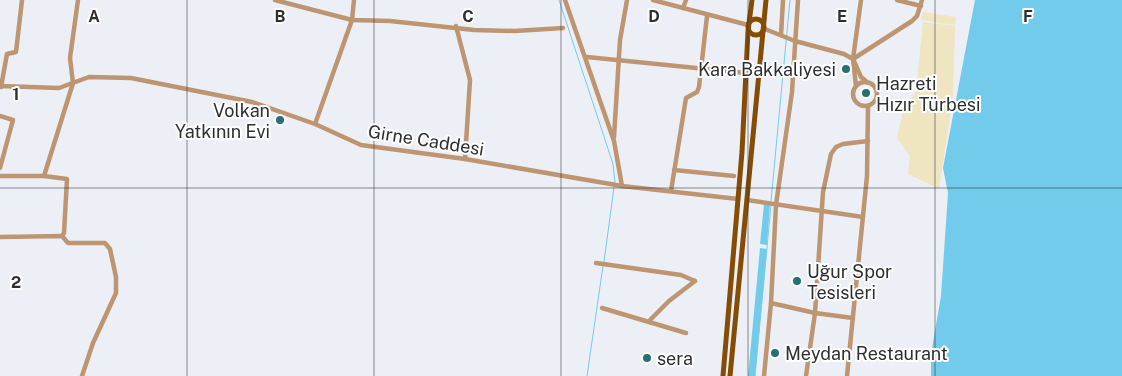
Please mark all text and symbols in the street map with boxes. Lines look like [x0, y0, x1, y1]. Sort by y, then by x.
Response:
text: A [88, 7, 100, 26]
text: B [275, 7, 286, 26]
text: C [462, 7, 474, 26]
text: D [648, 7, 660, 26]
text: E [837, 7, 847, 26]
text: F [1023, 7, 1033, 26]
place label: Kara Bakkaliyesi [698, 59, 836, 80]
marker: Kara Bakkaliyesi [840, 63, 852, 75]
place label: Hazreti Hızır Türbesi [876, 73, 980, 115]
text: 1 [13, 85, 19, 104]
marker: Hazreti Hızır Türbesi [860, 87, 872, 99]
place label: Volkan Yatkının Evi [175, 100, 270, 142]
marker: Volkan Yatkının Evi [274, 114, 286, 126]
street label: Girne Caddesi [367, 120, 485, 160]
place label: Uğur Spor Tesisleri [807, 261, 892, 303]
text: 2 [11, 273, 21, 292]
marker: Uğur Spor Tesisleri [791, 275, 803, 287]
place label: Meydan Restaurant [785, 343, 948, 364]
marker: Meydan Restaurant [769, 347, 781, 359]
place label: sera [657, 348, 693, 369]
marker: sera [641, 352, 653, 364]

